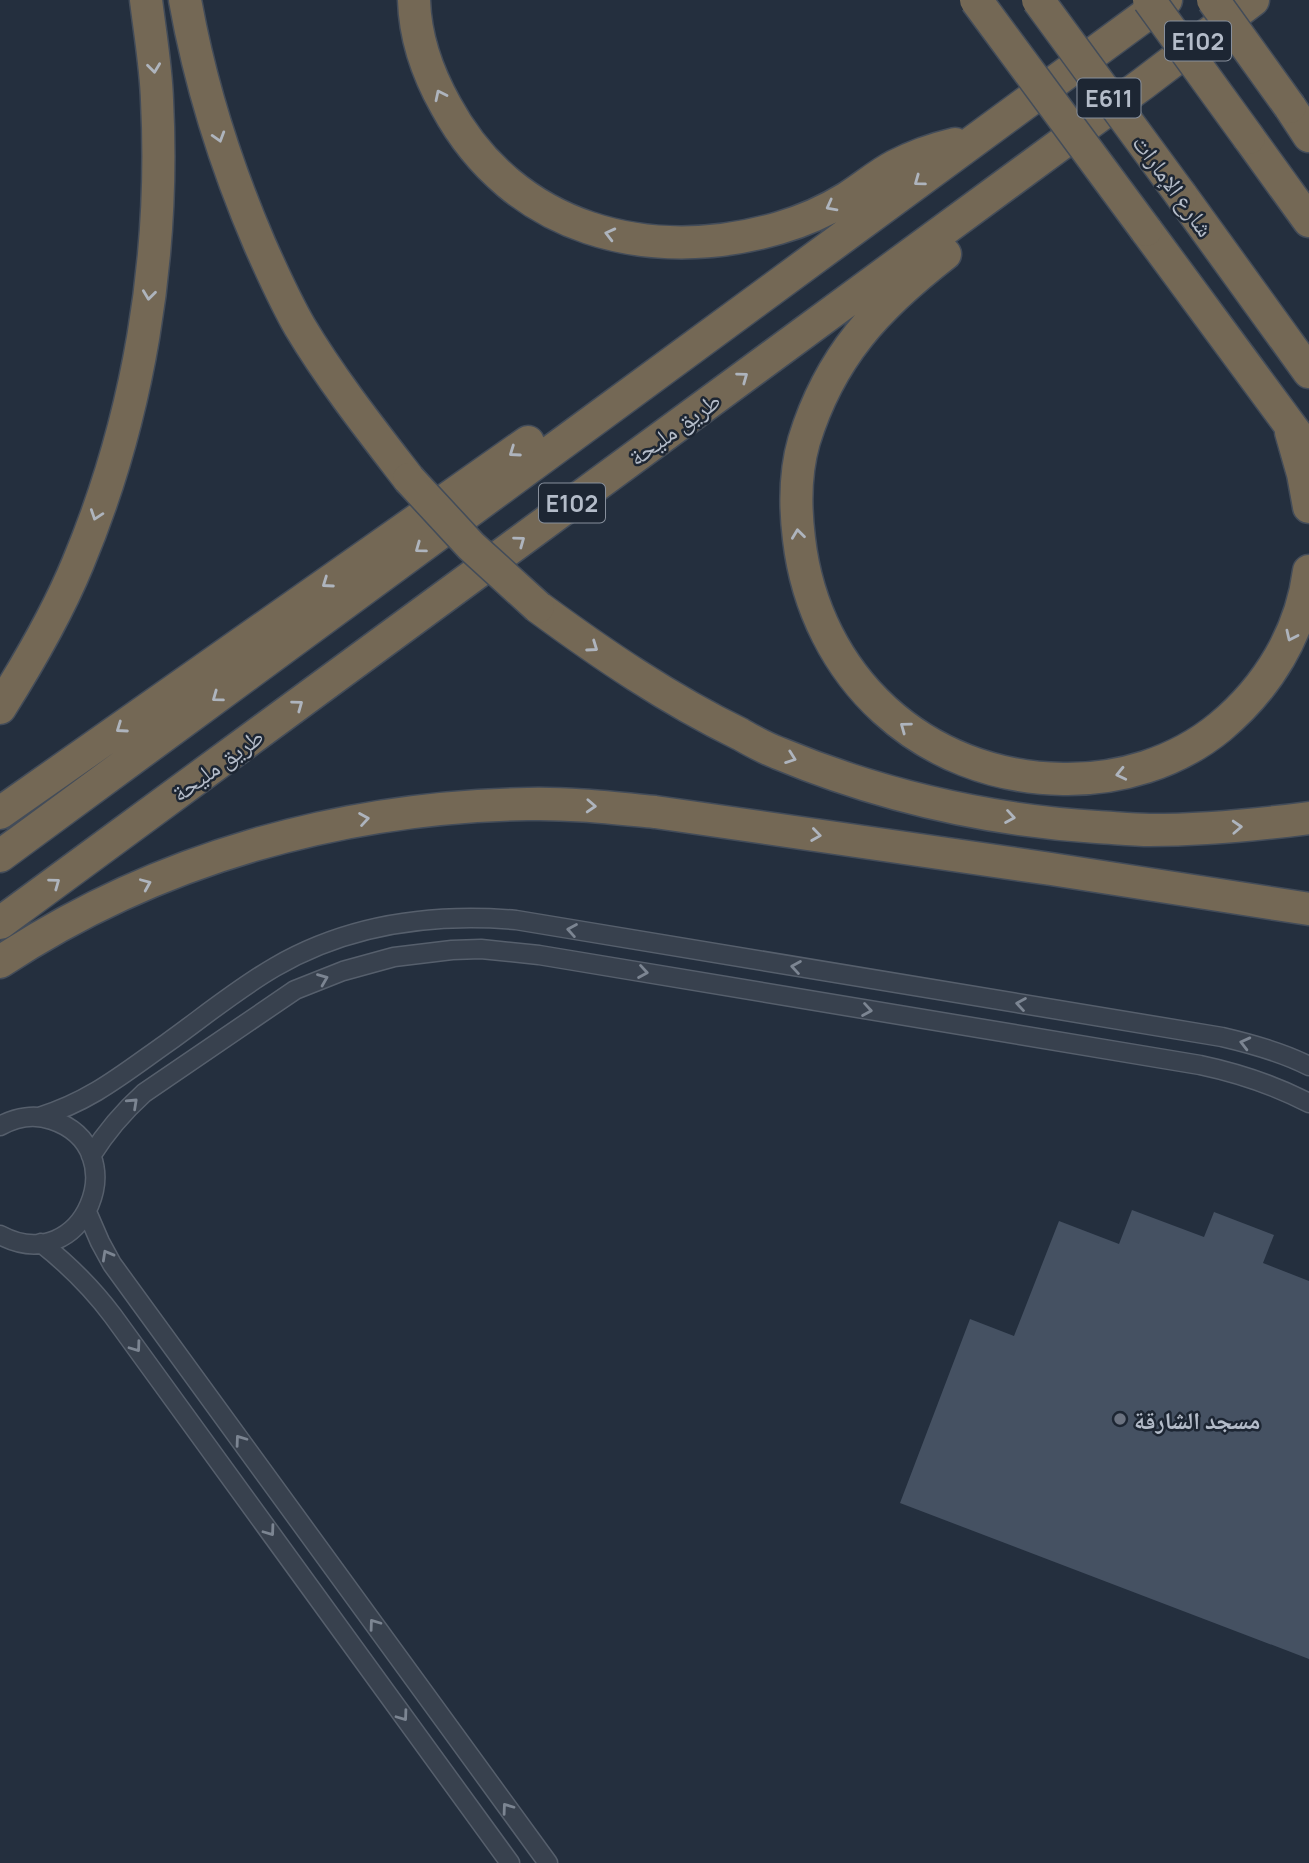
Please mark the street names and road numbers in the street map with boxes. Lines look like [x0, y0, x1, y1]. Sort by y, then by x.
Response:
road number: E102 [1165, 22, 1231, 60]
road number: E611 [1078, 78, 1140, 118]
street label: شارع الإمارات [1126, 127, 1222, 243]
street label: طريق مليحة [621, 383, 727, 473]
road number: E102 [539, 484, 605, 523]
street label: طريق مليحة [164, 719, 270, 809]

